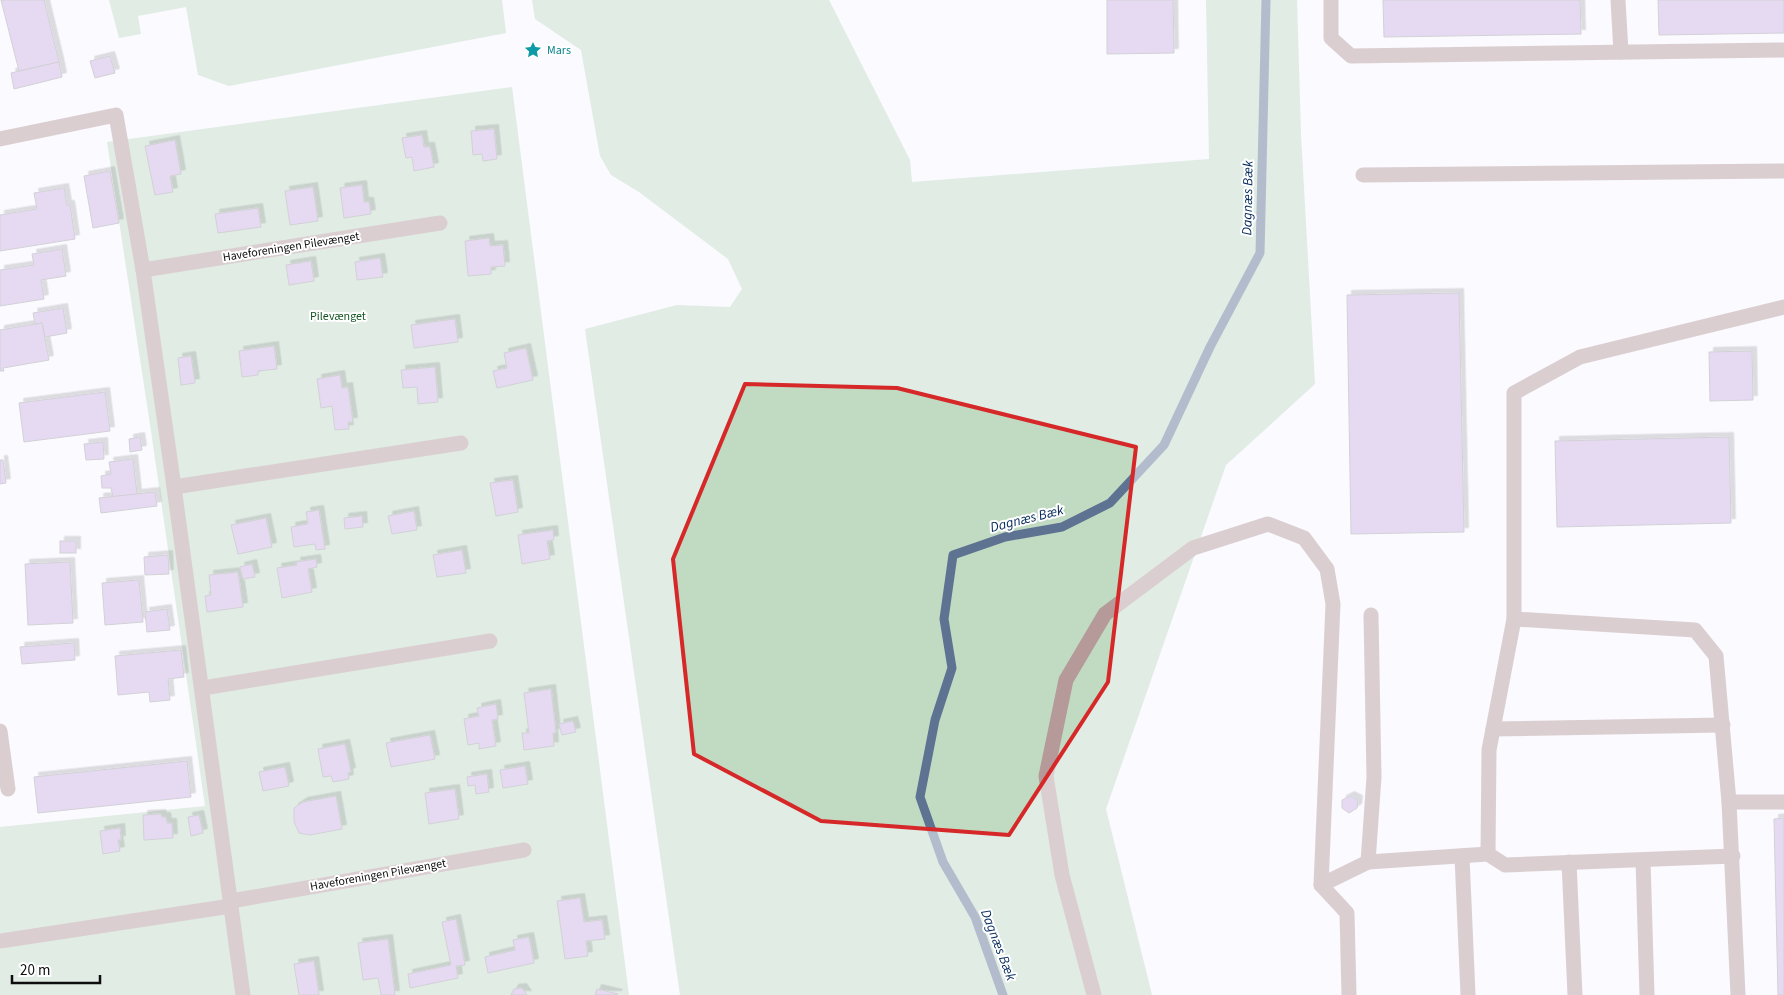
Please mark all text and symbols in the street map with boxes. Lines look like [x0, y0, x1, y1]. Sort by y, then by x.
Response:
place icon: Mars [523, 40, 543, 60]
place label: Mars [547, 42, 571, 59]
water label: Dagnæs Bæk [1237, 160, 1259, 236]
street label: Haveforeningen Pilevænget [222, 228, 360, 266]
park label: Pilevænget [310, 308, 366, 325]
water label: Dagnæs Bæk [988, 500, 1066, 538]
street label: Haveforeningen Pilevænget [309, 855, 447, 895]
water label: Dagnæs Bæk [975, 906, 1021, 984]
scale bar [12, 952, 100, 984]
text: 20 m [20, 960, 50, 981]

